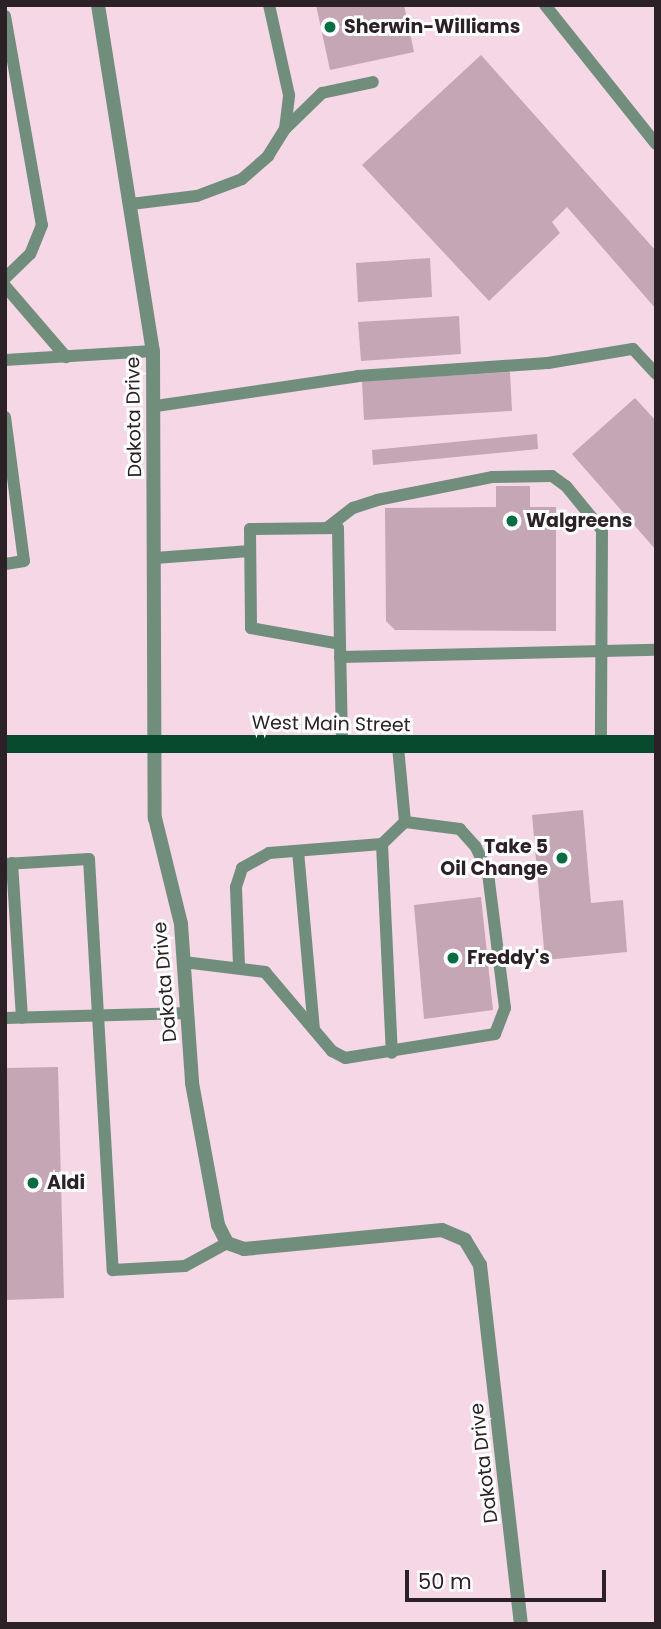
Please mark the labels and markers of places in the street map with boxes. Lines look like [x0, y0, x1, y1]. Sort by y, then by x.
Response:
place label: Sherwin-Williams [344, 16, 520, 38]
marker: Sherwin-Williams [322, 19, 338, 35]
place label: Walgreens [526, 510, 632, 532]
marker: Walgreens [504, 513, 520, 529]
place label: Take 5 Oil Change [440, 836, 548, 880]
marker: Take 5 Oil Change [554, 850, 570, 866]
place label: Freddy's [467, 947, 550, 969]
marker: Freddy's [445, 950, 461, 966]
place label: Aldi [47, 1172, 85, 1194]
marker: Aldi [25, 1175, 41, 1191]

